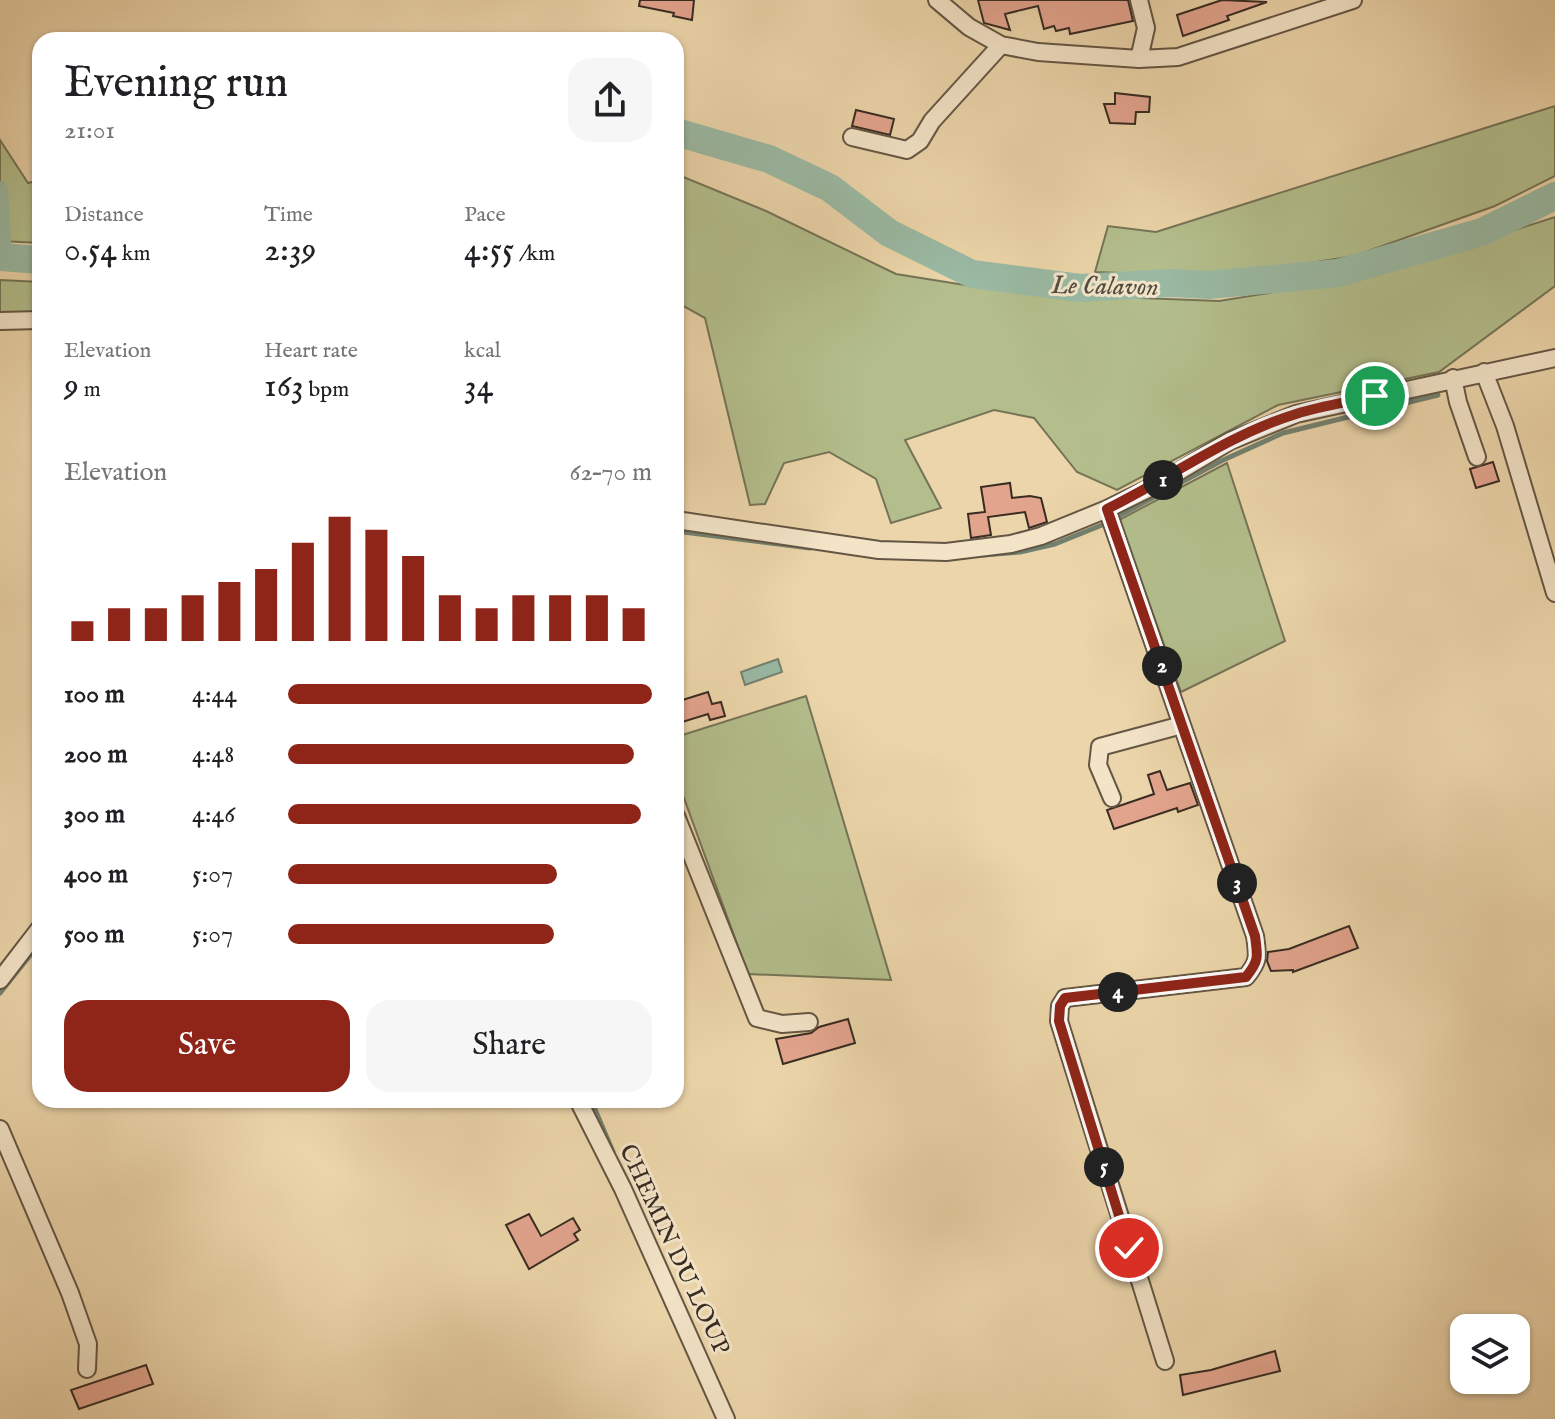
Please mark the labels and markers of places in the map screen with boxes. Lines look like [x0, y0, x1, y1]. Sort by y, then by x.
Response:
pin [1341, 362, 1409, 430]
pin: 1 [1143, 460, 1183, 500]
pin: 2 [1142, 646, 1182, 686]
pin: 3 [1217, 863, 1257, 903]
pin: 4 [1098, 972, 1138, 1012]
pin: 5 [1084, 1147, 1124, 1187]
pin [1095, 1214, 1163, 1282]

